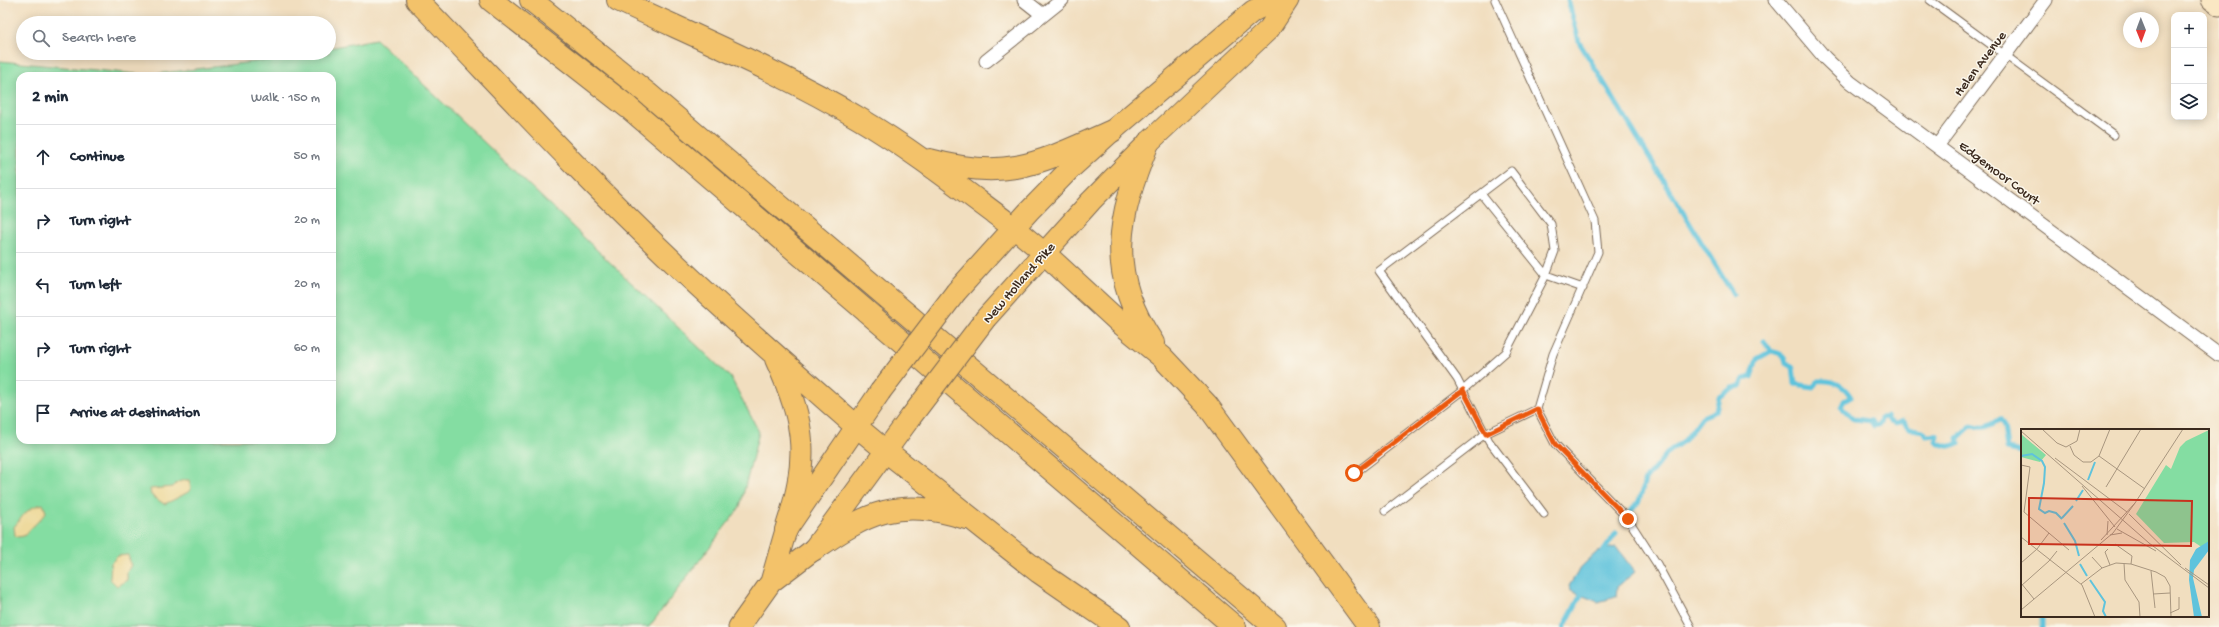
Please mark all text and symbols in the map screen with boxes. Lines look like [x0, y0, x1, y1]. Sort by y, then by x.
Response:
north arrow [2123, 12, 2159, 48]
map controls [2171, 12, 2207, 120]
button: + [2171, 12, 2207, 48]
search box [16, 16, 336, 60]
icon: search [30, 27, 52, 49]
street label: Helen Avenue [1951, 28, 2012, 101]
text: Search here [62, 29, 136, 47]
button: − [2171, 48, 2207, 84]
button: layers [2171, 84, 2207, 120]
text: 2 min [32, 88, 68, 108]
text: Walk · 150 m [251, 91, 320, 106]
street label: Edgemoor Court [1955, 138, 2043, 211]
icon: ahead [32, 146, 54, 168]
text: Continue [70, 148, 124, 166]
text: 50 m [293, 149, 320, 164]
icon: right [32, 210, 54, 232]
text: Turn right [70, 212, 130, 230]
text: 20 m [294, 213, 320, 228]
street label: New Holland Pike [980, 239, 1060, 328]
icon: left [32, 274, 54, 296]
text: Turn left [70, 276, 121, 294]
text: 20 m [294, 277, 320, 292]
icon: right [32, 338, 54, 360]
text: Turn right [70, 340, 130, 358]
text: 60 m [294, 341, 320, 356]
icon: arrive [32, 402, 54, 424]
text: Arrive at destination [70, 404, 200, 422]
inset map [2021, 429, 2209, 617]
route start [1345, 464, 1363, 482]
route end [1619, 510, 1637, 528]

